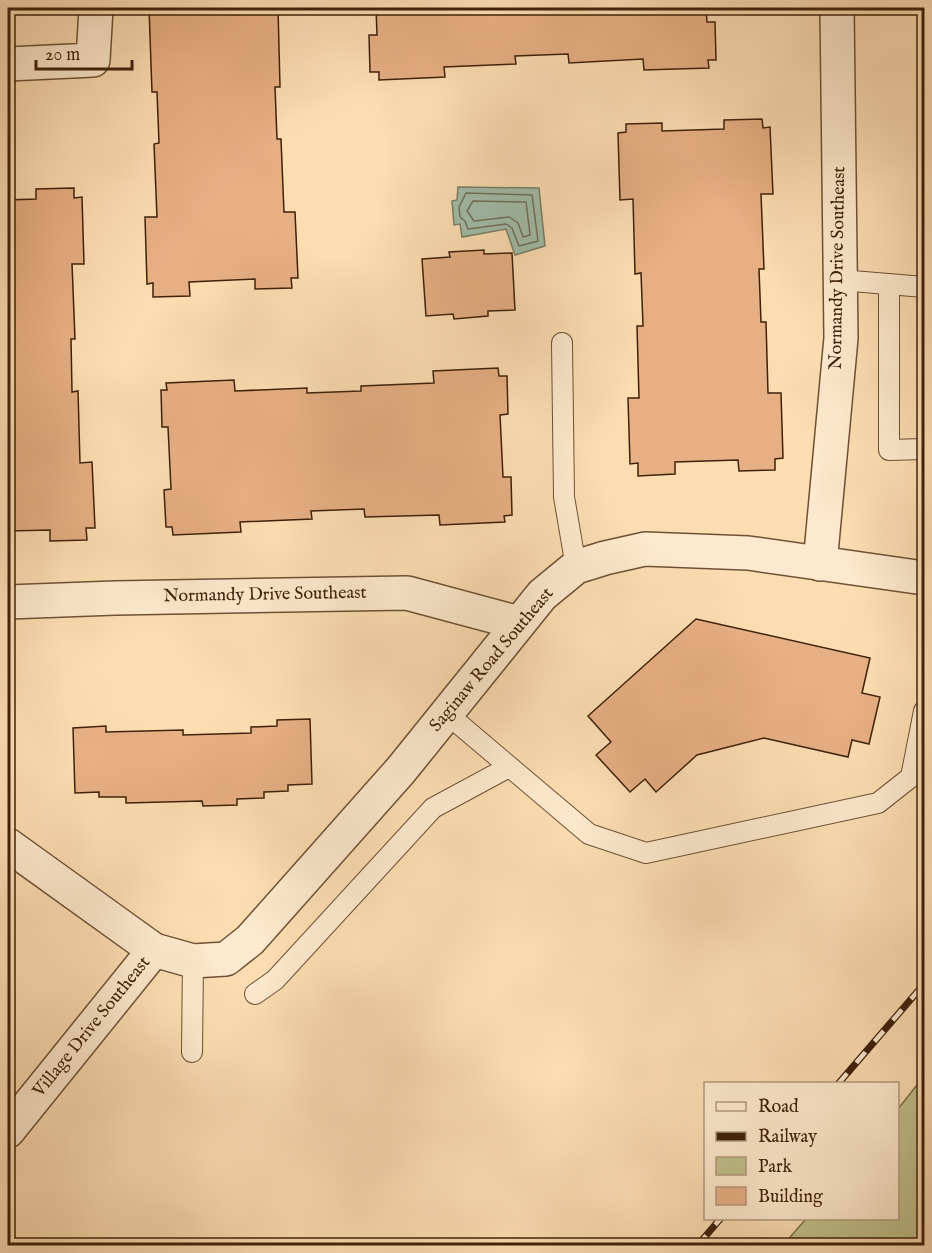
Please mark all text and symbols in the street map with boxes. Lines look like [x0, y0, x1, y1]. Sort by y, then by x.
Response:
scale bar [36, 33, 132, 71]
text: 20 m [45, 44, 80, 67]
street label: Normandy Drive Southeast [825, 166, 851, 370]
street label: Normandy Drive Southeast [163, 582, 367, 608]
street label: Saginaw Road Southeast [425, 583, 559, 737]
street label: Village Drive Southeast [28, 952, 156, 1103]
legend [704, 1082, 899, 1220]
text: Road [758, 1096, 799, 1119]
text: Railway [758, 1126, 817, 1149]
text: Park [758, 1156, 793, 1179]
text: Building [758, 1186, 823, 1209]

